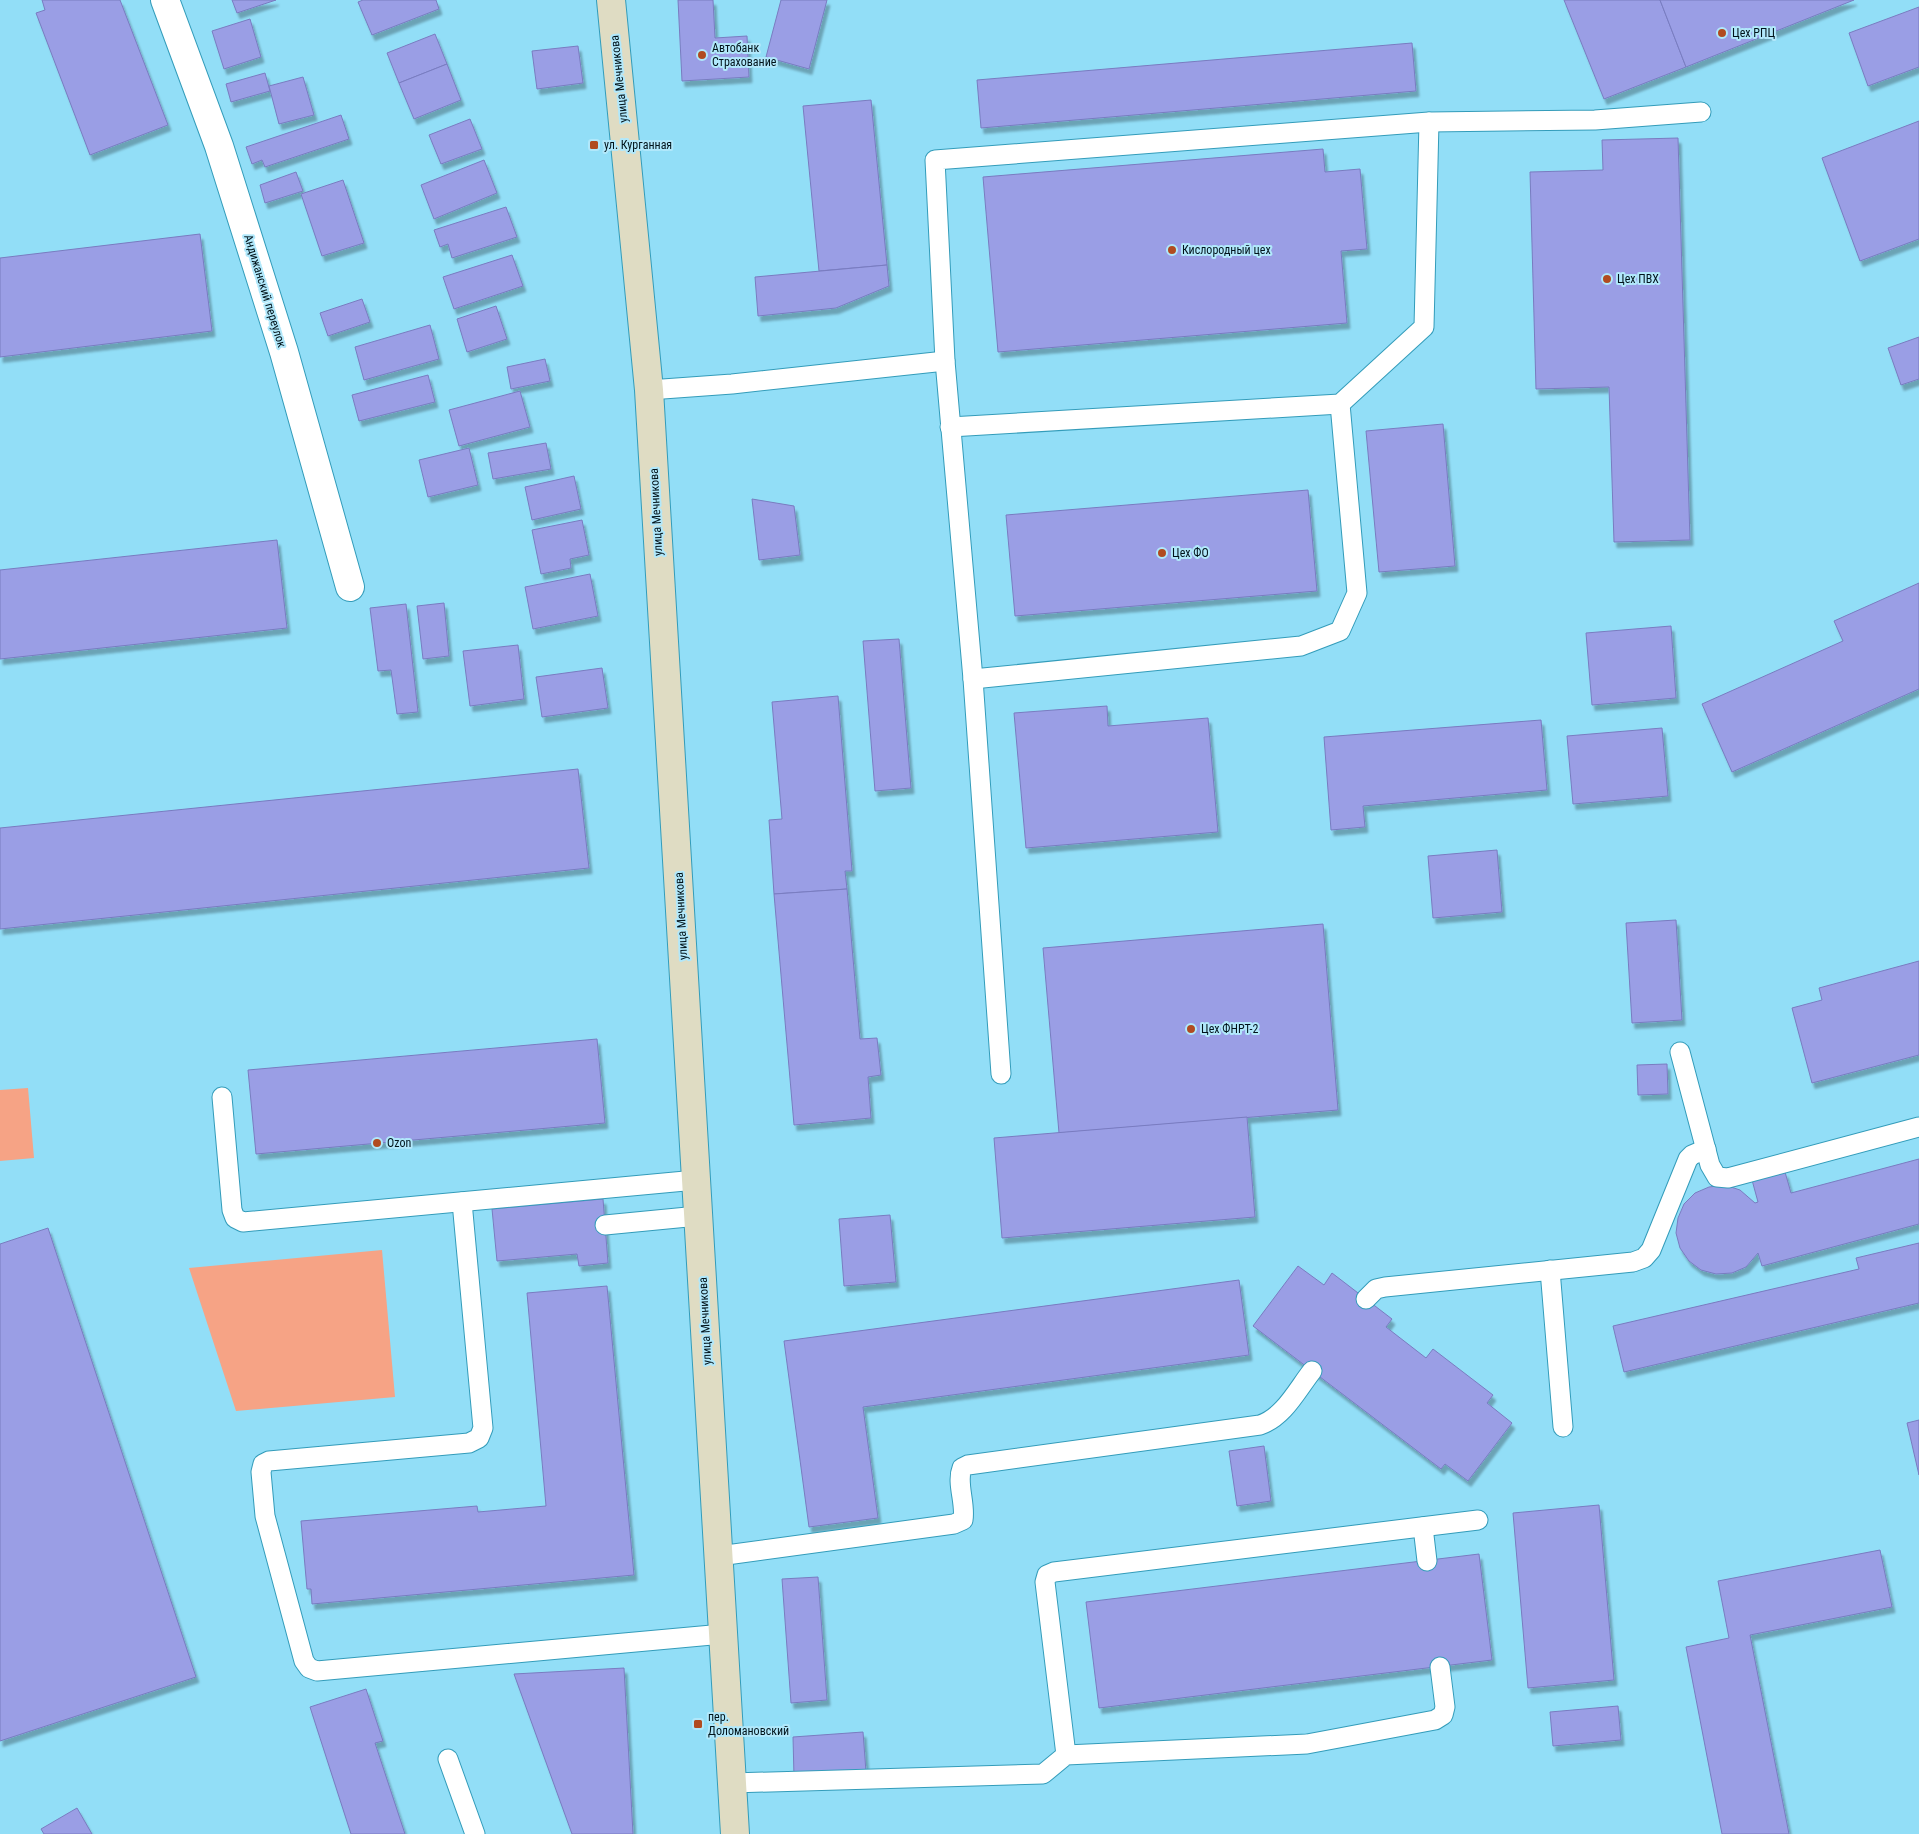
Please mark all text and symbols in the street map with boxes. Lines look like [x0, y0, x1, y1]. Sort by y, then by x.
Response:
place label: Цех РПЦ [1732, 26, 1775, 40]
marker: Цех РПЦ [1716, 27, 1728, 39]
street label: улица Мечникова [607, 34, 631, 123]
place label: Автобанк Страхование [712, 41, 777, 69]
marker: Автобанк Страхование [696, 49, 708, 61]
place label: ул. Курганная [604, 138, 672, 152]
marker: ул. Курганная [588, 139, 600, 151]
street label: Андижанский переулок [241, 233, 289, 349]
place label: Кислородный цех [1182, 243, 1271, 257]
marker: Кислородный цех [1166, 244, 1178, 256]
place label: Цех ПВХ [1617, 272, 1659, 286]
marker: Цех ПВХ [1601, 273, 1613, 285]
street label: улица Мечникова [647, 467, 665, 556]
place label: Цех ФО [1172, 546, 1209, 560]
marker: Цех ФО [1156, 547, 1168, 559]
street label: улица Мечникова [672, 871, 690, 960]
place label: Цех ФНРТ-2 [1201, 1022, 1258, 1036]
marker: Цех ФНРТ-2 [1185, 1023, 1197, 1035]
place label: Ozon [387, 1136, 411, 1150]
marker: Ozon [371, 1137, 383, 1149]
street label: улица Мечникова [696, 1276, 714, 1365]
place label: пер. Доломановский [708, 1710, 789, 1738]
marker: пер. Доломановский [692, 1718, 704, 1730]

